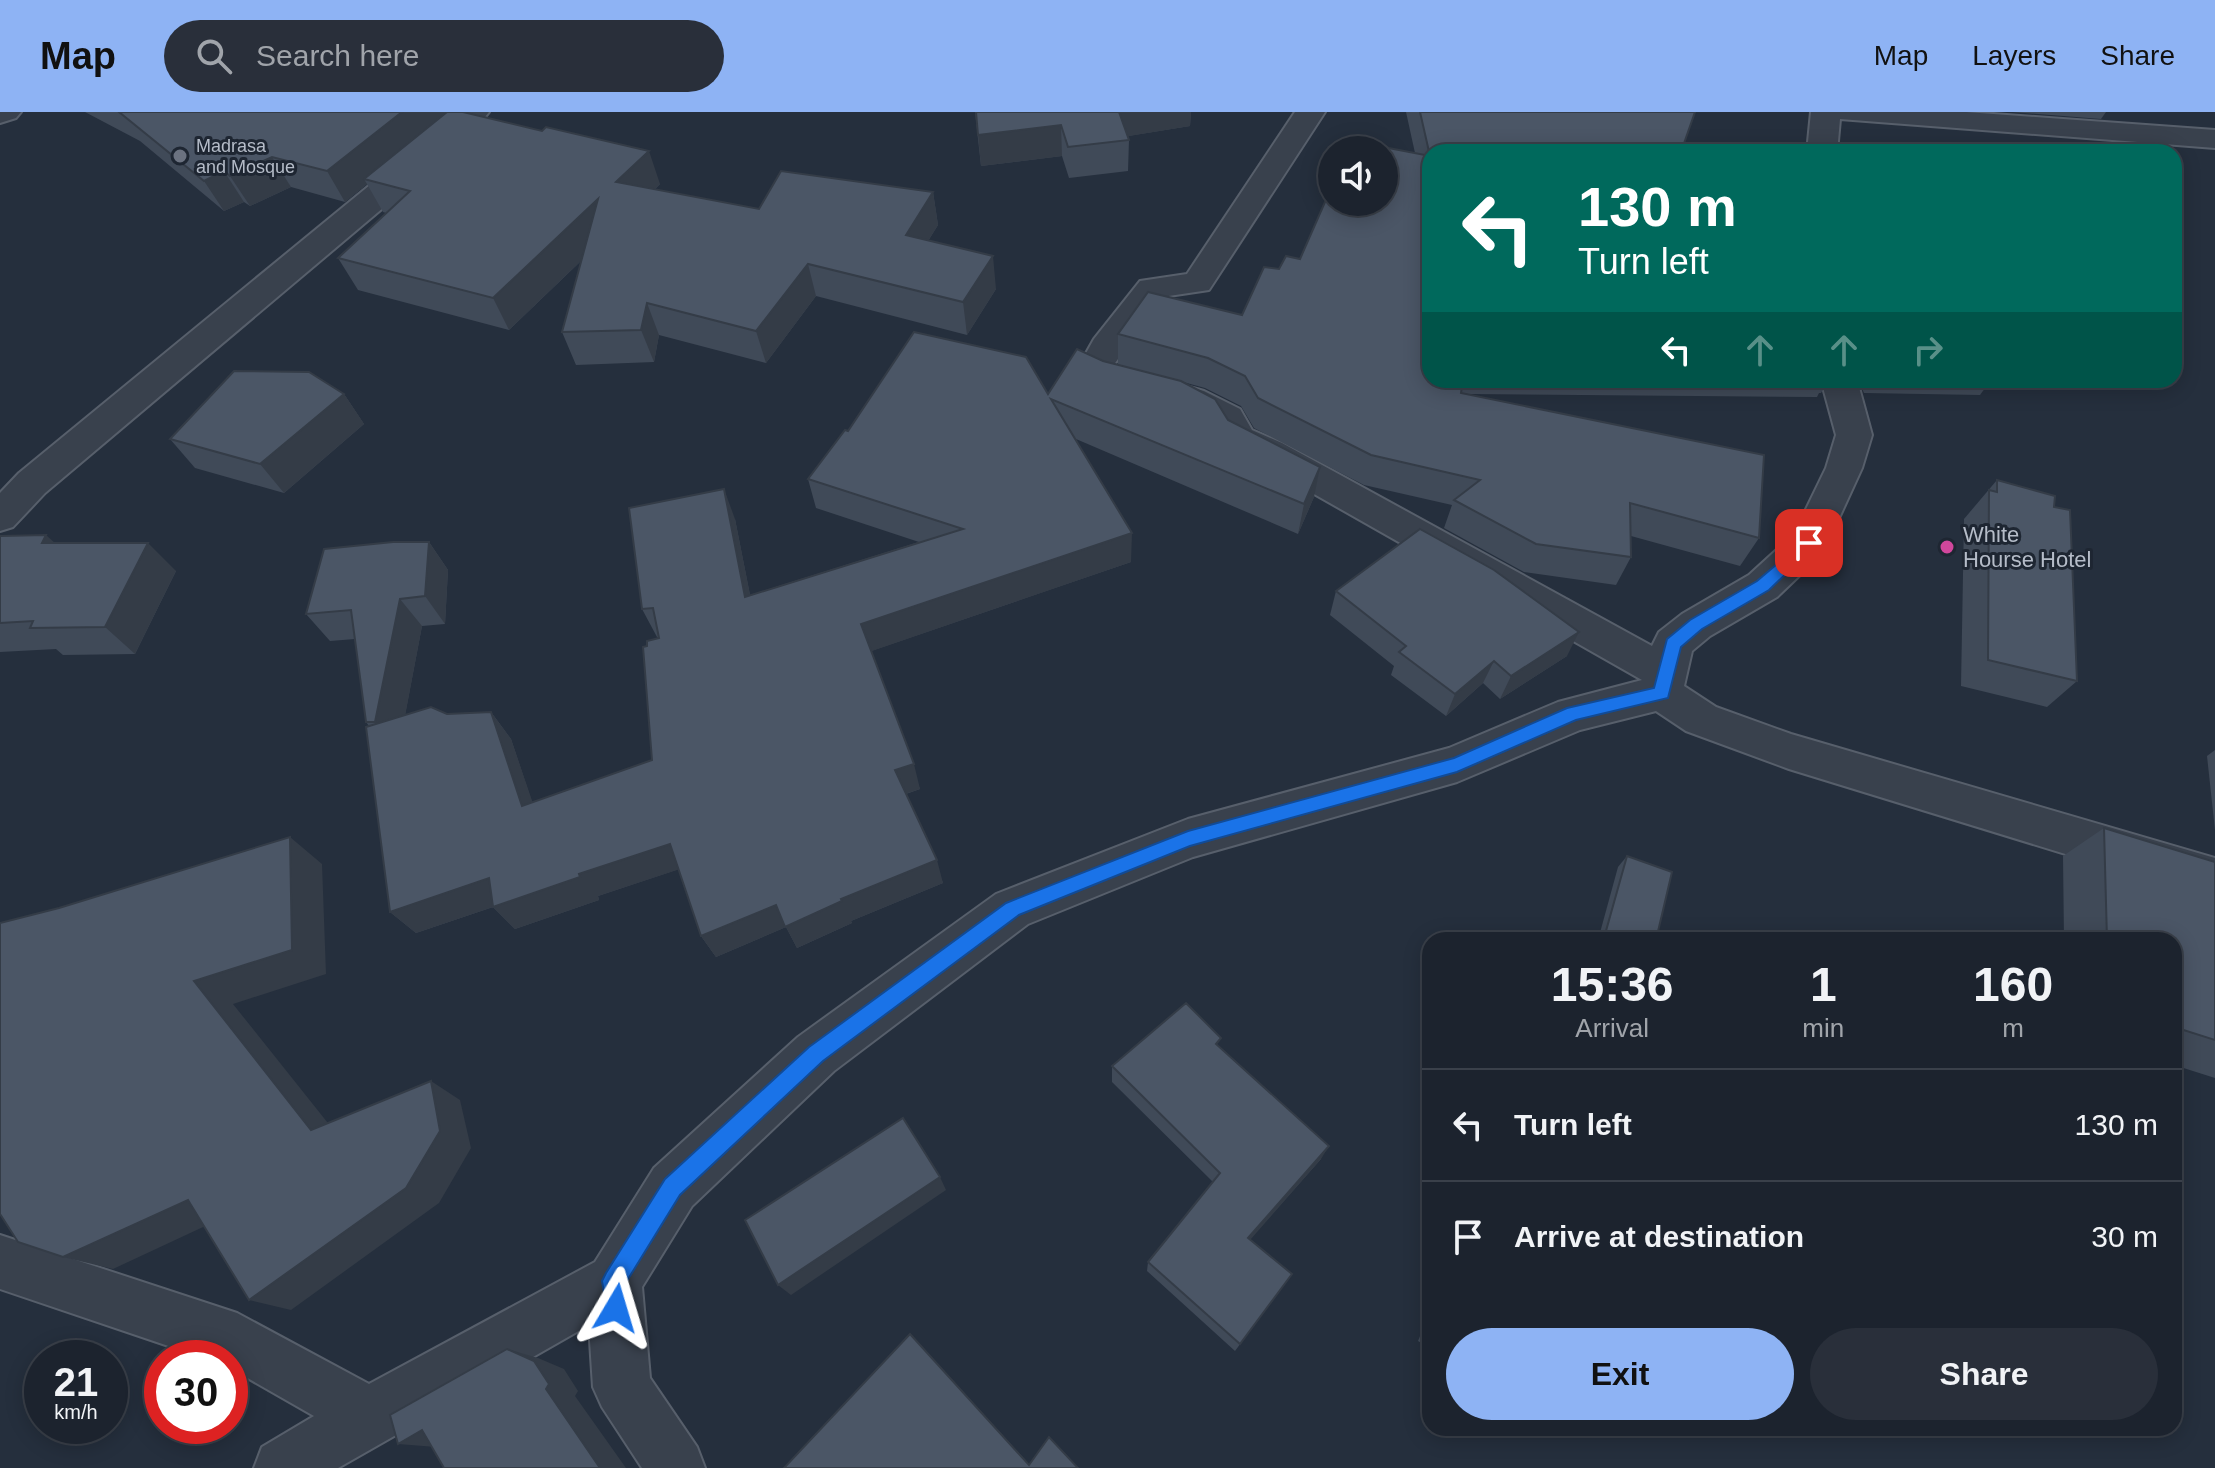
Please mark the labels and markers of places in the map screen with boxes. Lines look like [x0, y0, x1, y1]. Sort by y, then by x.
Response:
place label: Madrasa and Mosque [196, 136, 295, 177]
marker: Madrasa and Mosque [171, 147, 189, 165]
pin [1775, 509, 1843, 577]
place label: White Hourse Hotel [1963, 522, 2091, 572]
marker: White Hourse Hotel [1938, 538, 1956, 556]

